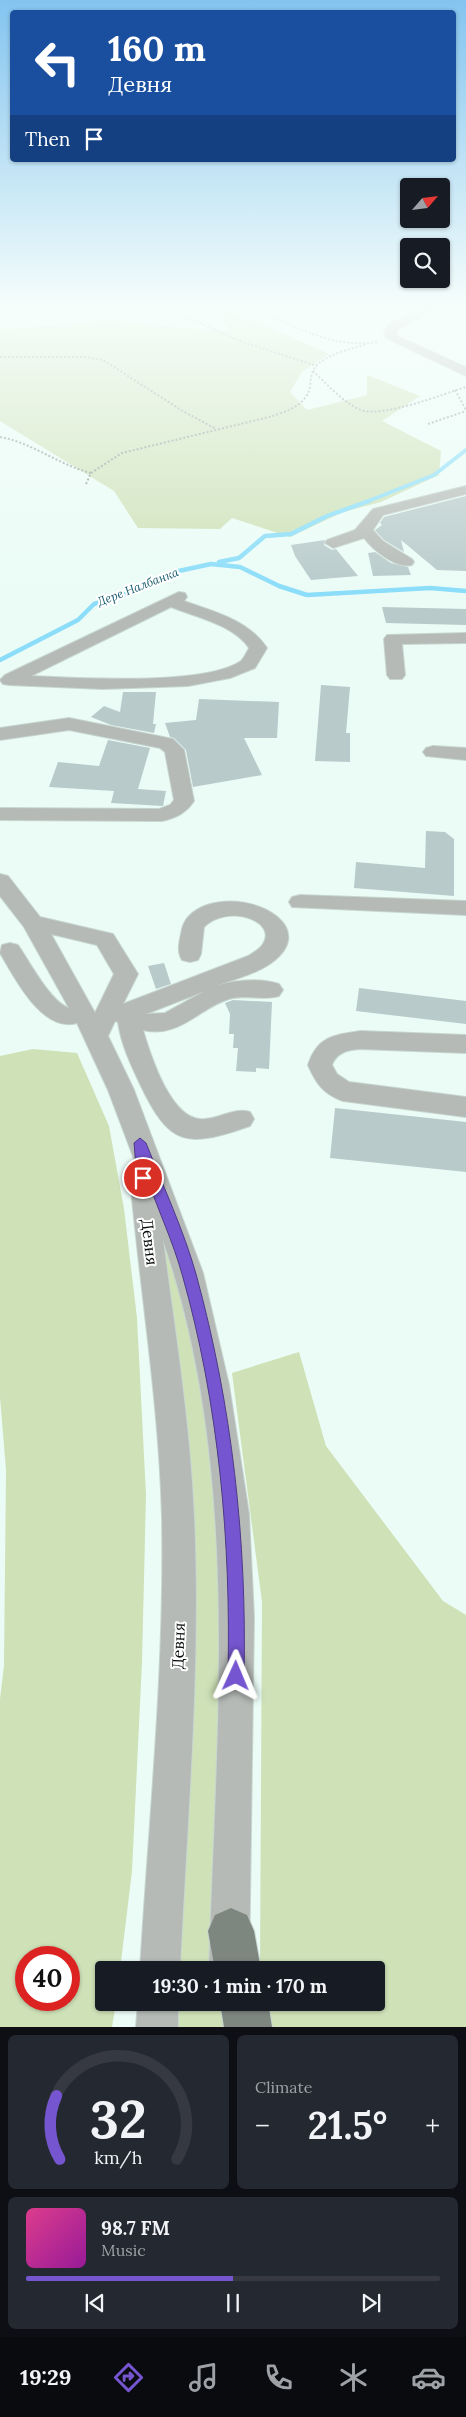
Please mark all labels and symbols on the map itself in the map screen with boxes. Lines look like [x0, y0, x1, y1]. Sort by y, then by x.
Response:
north arrow [400, 178, 450, 228]
water label: Дере Налбанка [94, 564, 181, 609]
pin [122, 1157, 164, 1199]
street label: Девня [137, 1218, 163, 1266]
street label: Девня [167, 1622, 189, 1670]
position arrow [209, 1649, 261, 1701]
speed limit sign: 40 [15, 1946, 80, 2011]

